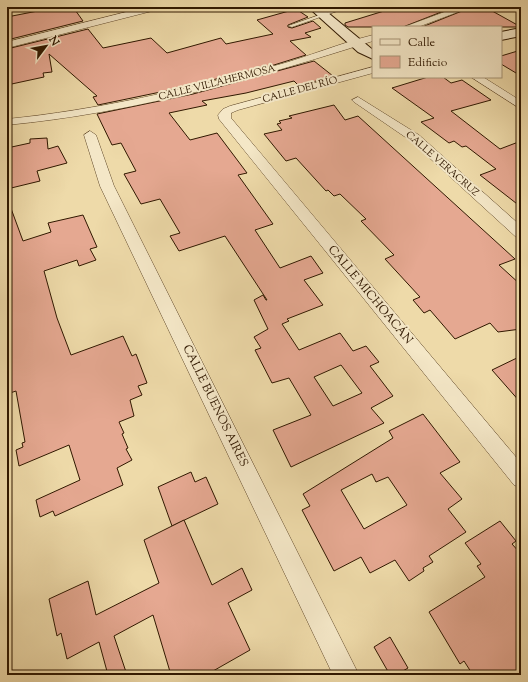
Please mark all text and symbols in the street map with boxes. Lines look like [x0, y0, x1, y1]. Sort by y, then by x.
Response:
north arrow [26, 26, 66, 66]
legend [372, 26, 502, 78]
text: N [44, 32, 63, 49]
text: Calle [408, 34, 436, 52]
text: Edificio [408, 54, 448, 72]
street label: CALLE VILLAHERMOSA [157, 61, 277, 105]
street label: CALLE DEL RÍO [261, 73, 340, 107]
street label: CALLE VERACRUZ [402, 128, 482, 201]
street label: CALLE MICHOACÁN [323, 241, 417, 349]
street label: CALLE BUENOS AIRES [178, 342, 252, 470]

